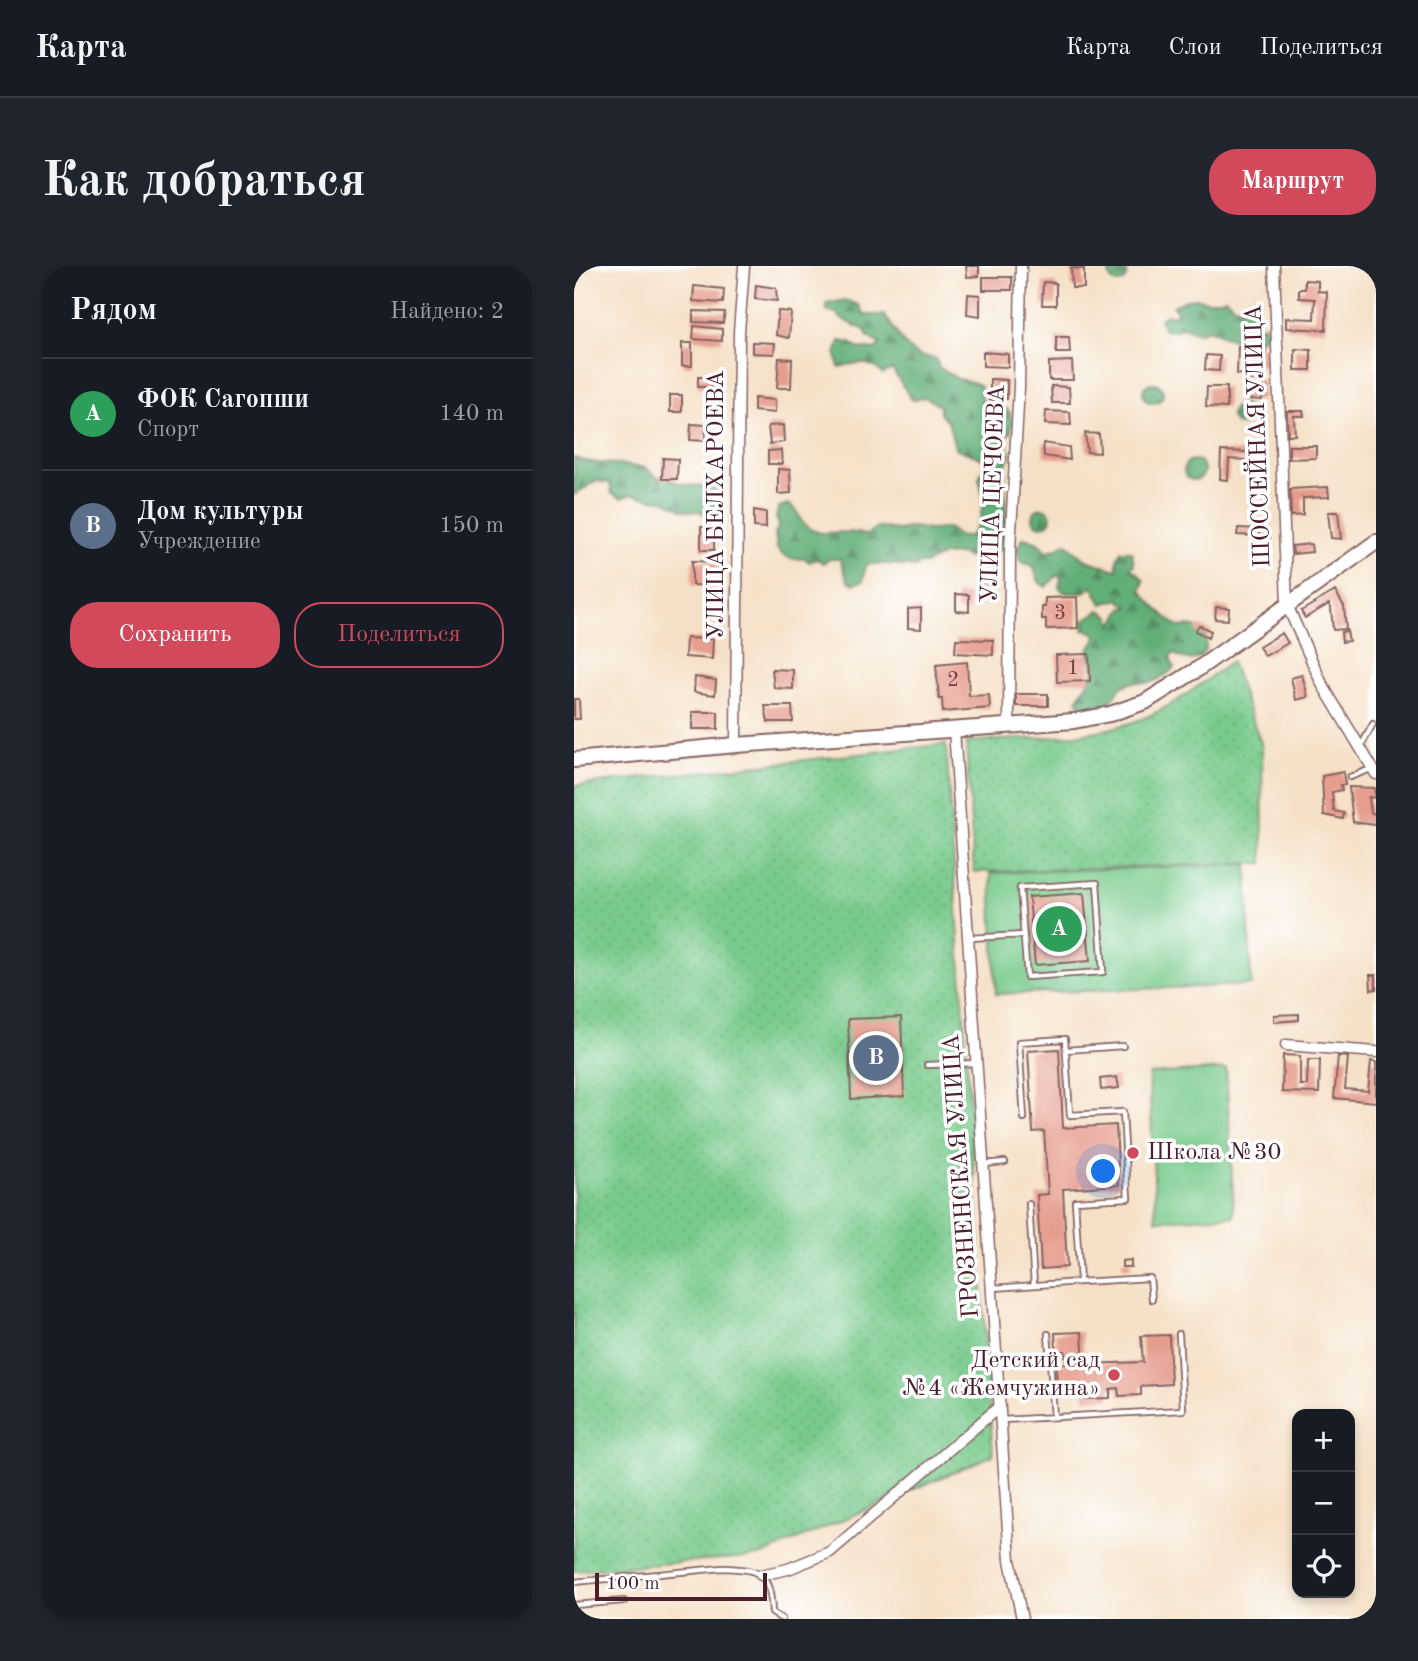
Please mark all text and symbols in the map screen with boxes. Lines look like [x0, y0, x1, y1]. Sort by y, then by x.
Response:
text: Карта [35, 32, 127, 65]
text: Карта [1066, 36, 1131, 60]
text: Слои [1169, 36, 1222, 60]
text: Поделиться [1260, 36, 1383, 60]
button: Маршрут [1209, 149, 1376, 215]
text: Как добраться [42, 158, 366, 207]
text: Рядом [70, 296, 157, 326]
text: Найдено: 2 [390, 300, 504, 323]
street label: ШОССЕЙНАЯ УЛИЦА [1237, 304, 1276, 568]
street label: УЛИЦА БЕЛХАРОЕВА [705, 370, 729, 640]
street label: УЛИЦА ЦЕЧОЕВА [978, 384, 1010, 604]
text: ФОК Сагопши [137, 387, 309, 413]
text: A [84, 402, 102, 425]
text: 140 m [439, 402, 504, 425]
text: Спорт [137, 418, 199, 441]
text: Дом культуры [137, 499, 303, 525]
text: B [85, 514, 101, 537]
text: 150 m [439, 514, 504, 537]
text: Учреждение [137, 530, 261, 553]
button: Сохранить [70, 602, 280, 668]
button: Поделиться [294, 602, 504, 668]
house number: 3 [1054, 603, 1066, 624]
house number: 1 [1067, 658, 1079, 679]
house number: 2 [947, 670, 959, 691]
pin: A [1036, 903, 1082, 955]
pin: B [853, 1032, 899, 1084]
street label: ГРОЗНЕНСКАЯ УЛИЦА [940, 1033, 984, 1319]
place label: Школа №30 [1147, 1141, 1282, 1165]
marker: Школа №30 [1125, 1145, 1141, 1161]
your location [1086, 1154, 1120, 1188]
place label: Детский сад №4 «Жемчужина» [903, 1349, 1100, 1401]
marker: Детский сад №4 «Жемчужина» [1106, 1367, 1122, 1383]
map controls [1292, 1409, 1355, 1598]
button: + [1292, 1409, 1355, 1472]
button: − [1292, 1472, 1355, 1535]
button: locate [1292, 1535, 1355, 1598]
scale bar [595, 1570, 766, 1602]
text: 100 m [606, 1575, 659, 1594]

